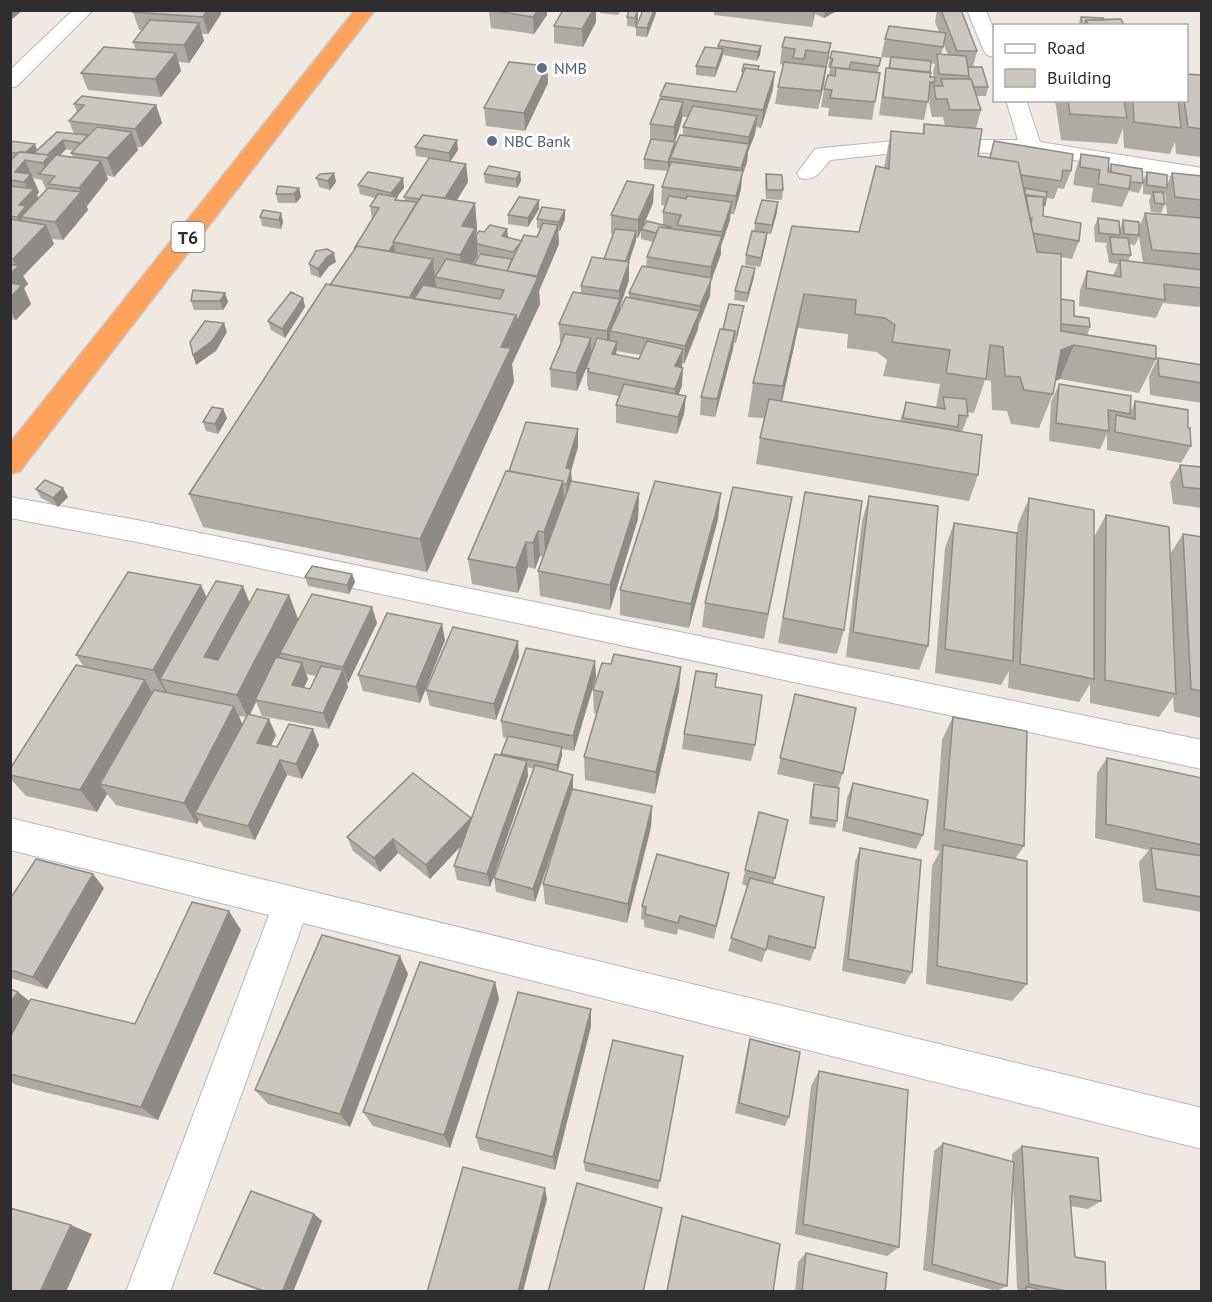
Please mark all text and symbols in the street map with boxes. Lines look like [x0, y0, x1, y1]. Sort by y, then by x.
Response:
legend [993, 24, 1188, 102]
text: Road [1047, 36, 1085, 59]
place label: NMB [554, 58, 587, 78]
marker: NMB [535, 61, 549, 75]
text: Building [1047, 66, 1111, 89]
place label: NBC Bank [504, 131, 571, 151]
marker: NBC Bank [485, 134, 499, 148]
road number: T6 [172, 222, 204, 252]

